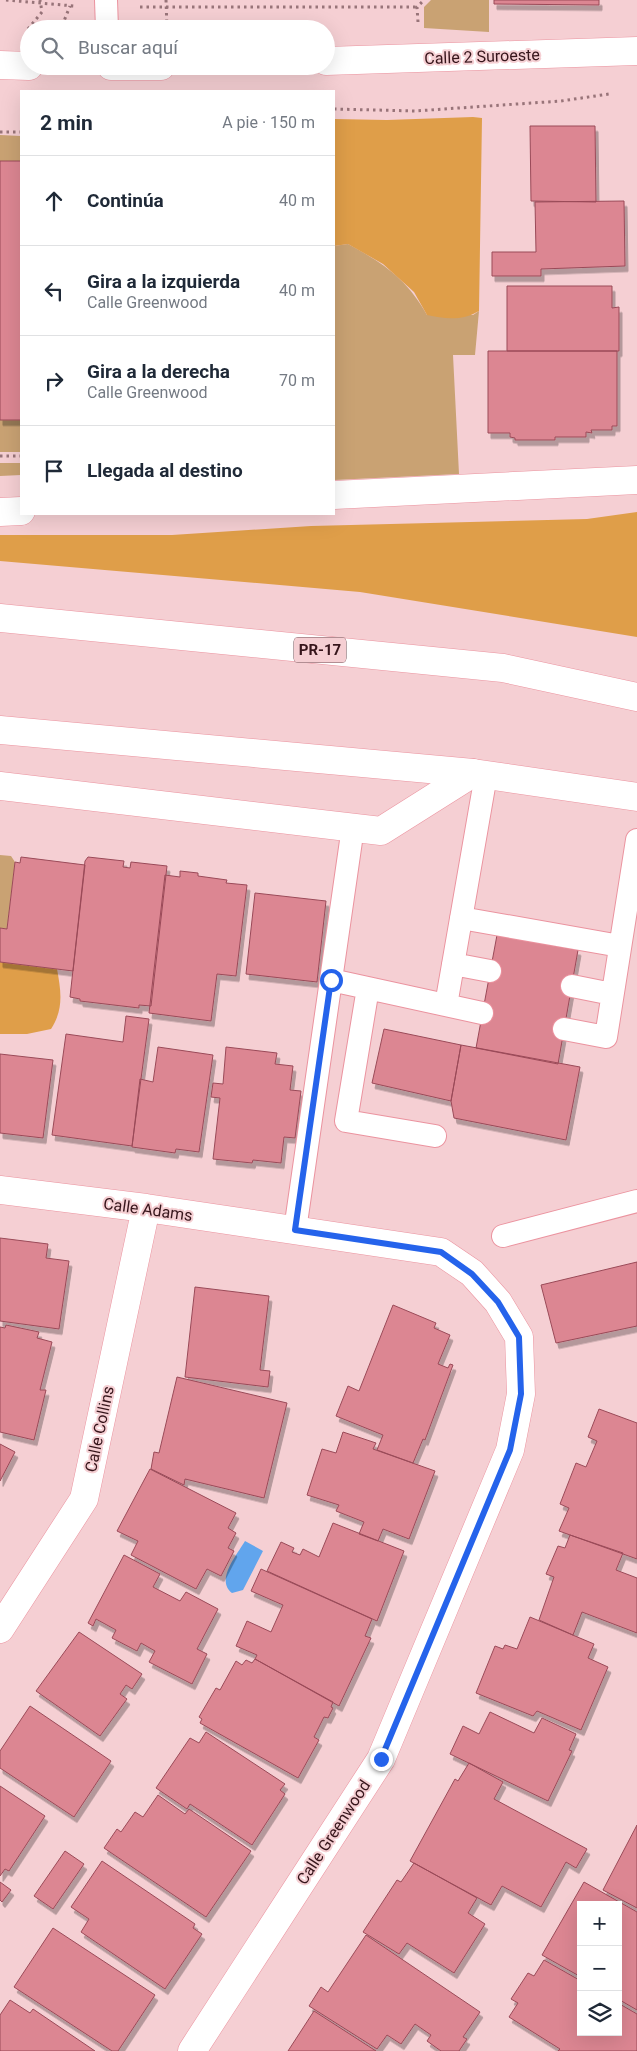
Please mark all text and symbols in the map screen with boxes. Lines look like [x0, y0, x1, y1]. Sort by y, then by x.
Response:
search box [20, 20, 335, 75]
icon: search [38, 34, 66, 62]
text: Buscar aquí [78, 36, 178, 59]
street label: Calle 2 Suroeste [424, 45, 540, 68]
text: 2 min [40, 111, 93, 135]
text: A pie · 150 m [222, 113, 315, 132]
icon: ahead [40, 187, 68, 215]
text: Continúa [87, 189, 164, 212]
text: 40 m [279, 191, 315, 210]
text: Gira a la izquierda [87, 270, 240, 293]
icon: left [40, 277, 68, 305]
text: 40 m [279, 281, 315, 300]
text: Calle Greenwood [87, 293, 208, 312]
text: Gira a la derecha [87, 360, 230, 383]
icon: right [40, 367, 68, 395]
text: 70 m [279, 371, 315, 390]
text: Calle Greenwood [87, 383, 208, 402]
icon: arrive [40, 457, 68, 485]
text: Llegada al destino [87, 459, 243, 482]
road number: PR-17 [294, 638, 346, 662]
route start [320, 969, 343, 992]
street label: Calle Adams [102, 1194, 194, 1225]
street label: Calle Collins [81, 1384, 118, 1474]
route end [370, 1748, 393, 1771]
street label: Calle Greenwood [293, 1777, 374, 1888]
map controls [577, 1901, 622, 2036]
button: + [577, 1901, 622, 1946]
button: − [577, 1946, 622, 1991]
button: layers [577, 1991, 622, 2036]

